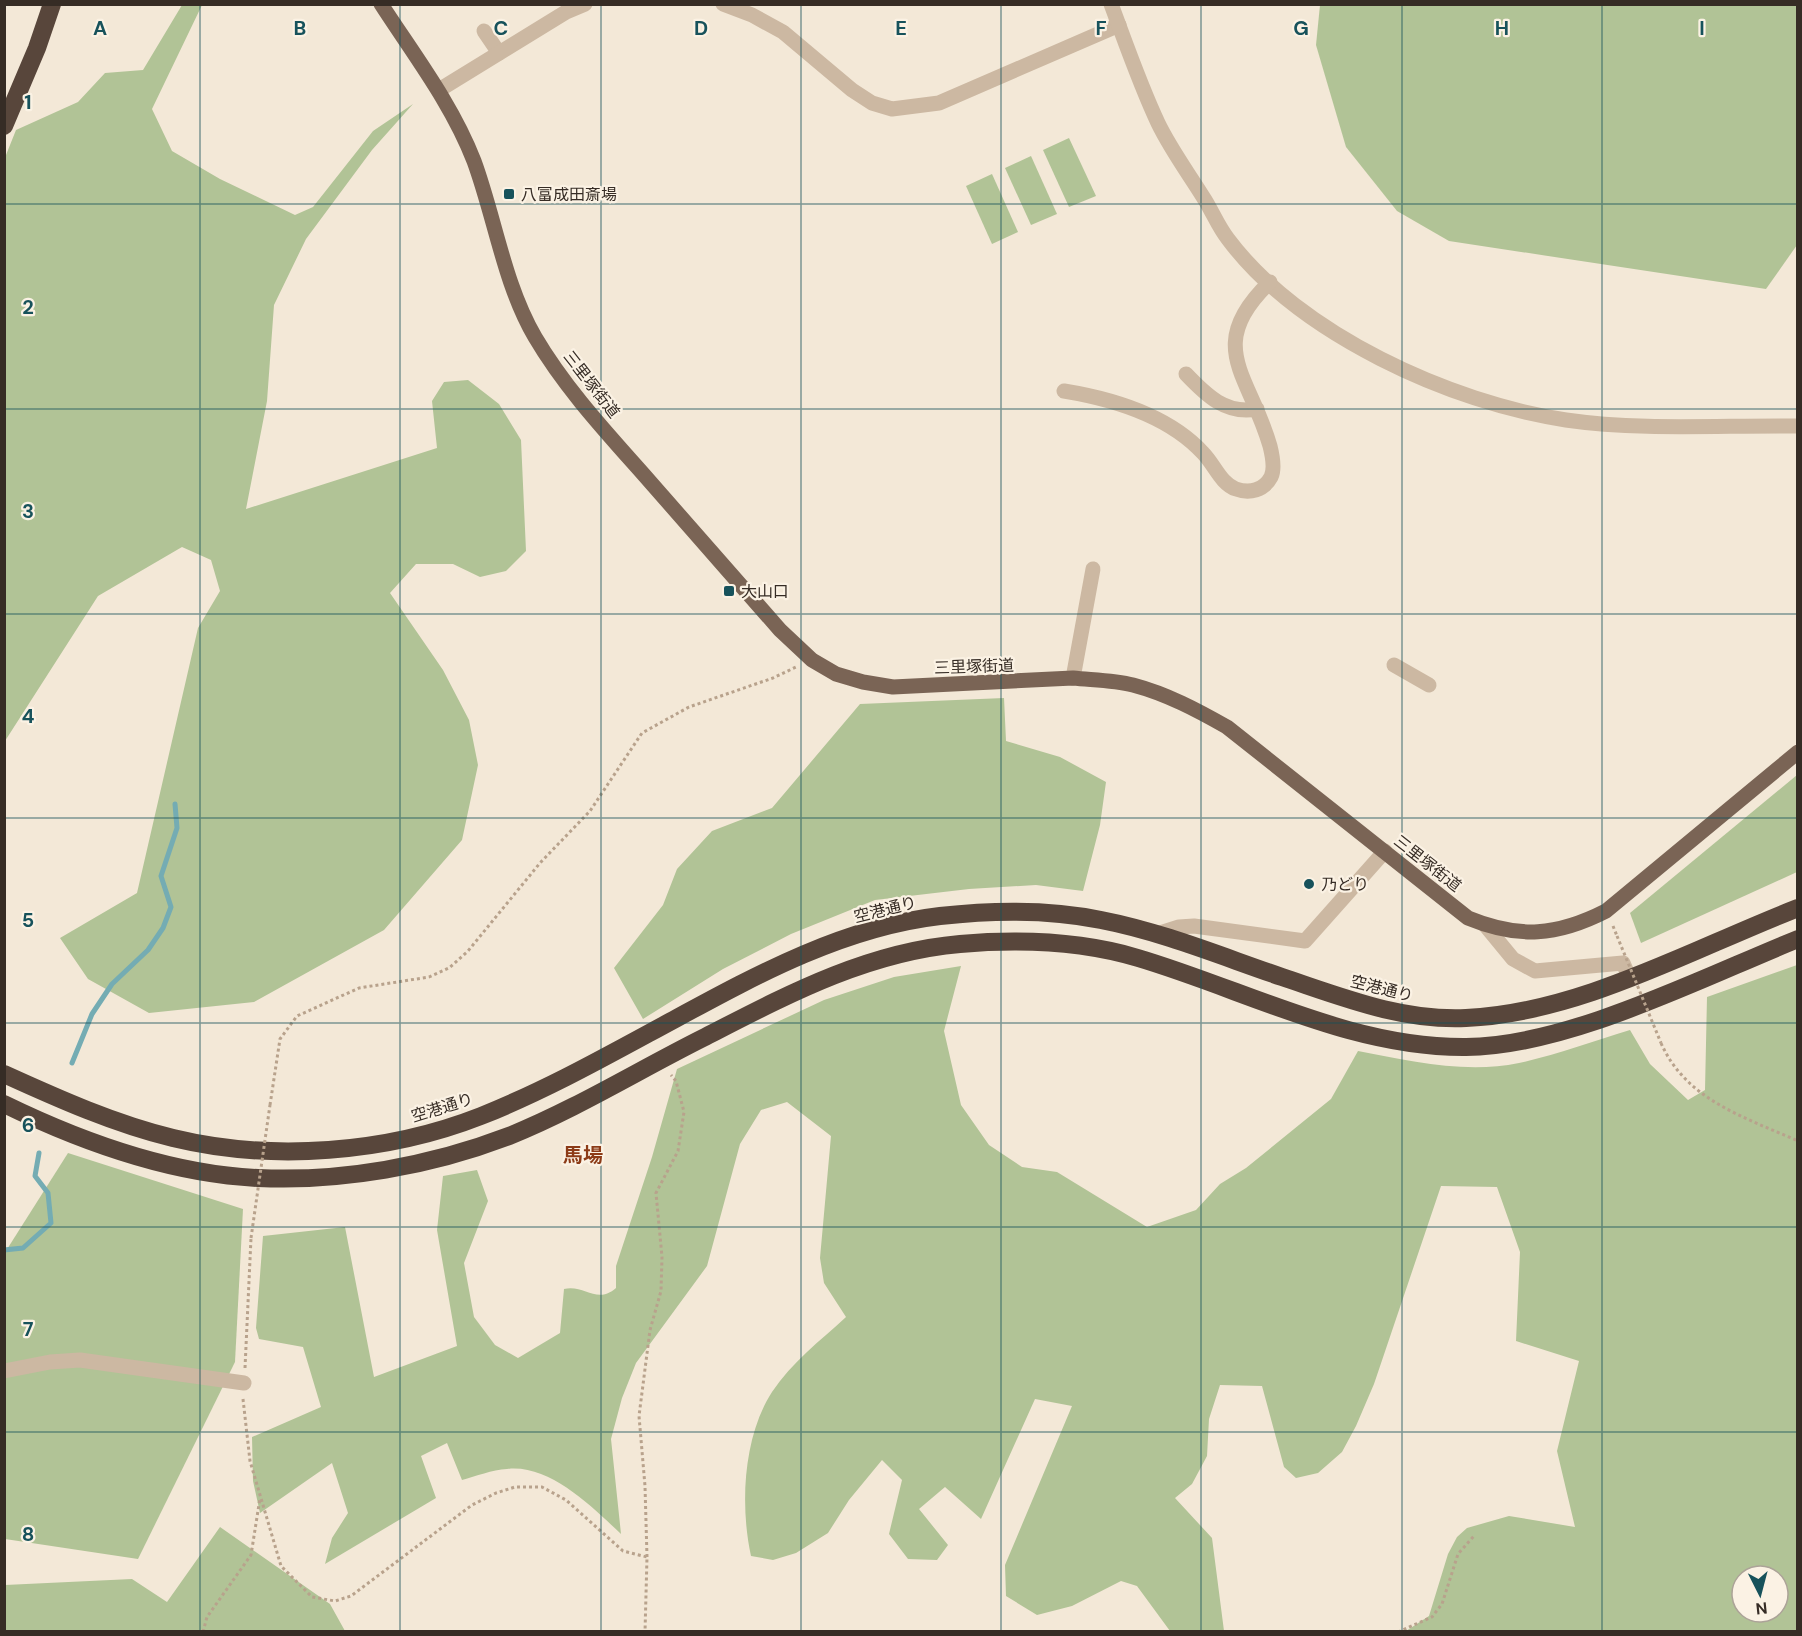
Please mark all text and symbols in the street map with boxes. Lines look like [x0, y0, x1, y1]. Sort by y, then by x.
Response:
text: A [93, 15, 107, 41]
text: B [294, 15, 306, 41]
text: C [494, 15, 508, 41]
text: D [694, 15, 708, 41]
text: E [895, 15, 907, 41]
text: F [1095, 15, 1107, 41]
text: G [1293, 15, 1309, 41]
text: H [1495, 15, 1509, 41]
text: I [1699, 15, 1705, 41]
text: 1 [24, 89, 32, 115]
place label: 八富成田斎場 [521, 184, 617, 205]
marker: 八富成田斎場 [502, 187, 516, 201]
text: 2 [22, 294, 34, 320]
street label: 三里塚街道 [559, 346, 625, 422]
text: 3 [22, 498, 34, 524]
place label: 大山口 [741, 581, 789, 602]
marker: 大山口 [722, 584, 736, 598]
street label: 三里塚街道 [934, 655, 1014, 678]
text: 4 [22, 703, 35, 729]
street label: 三里塚街道 [1390, 830, 1466, 896]
place label: 乃どり [1321, 874, 1369, 895]
marker: 乃どり [1302, 877, 1316, 891]
street label: 空港通り [852, 892, 919, 927]
text: 5 [22, 907, 34, 933]
street label: 空港通り [1348, 971, 1415, 1006]
street label: 空港通り [408, 1088, 476, 1127]
text: 6 [22, 1112, 34, 1138]
district label: 馬場 [563, 1142, 603, 1168]
text: 7 [23, 1316, 34, 1342]
text: 8 [22, 1521, 34, 1547]
north arrow [1730, 1564, 1790, 1624]
text: N [1755, 1597, 1768, 1619]

